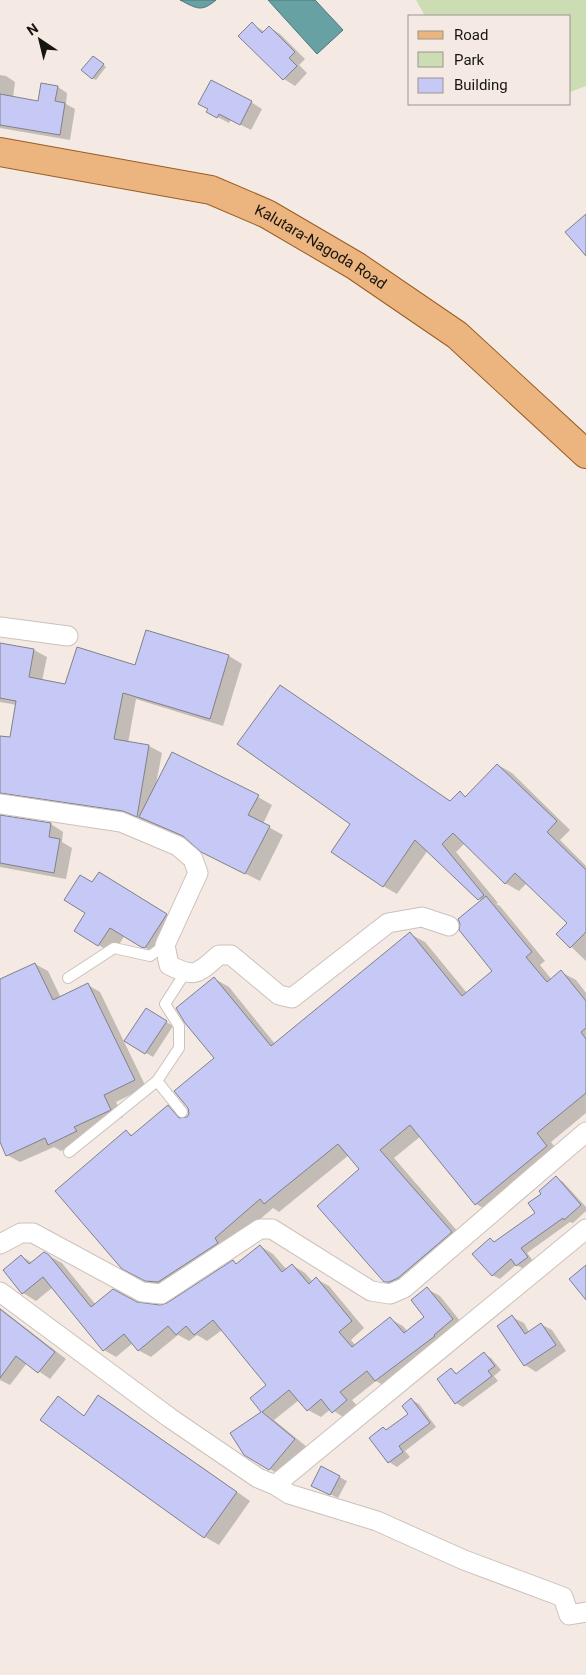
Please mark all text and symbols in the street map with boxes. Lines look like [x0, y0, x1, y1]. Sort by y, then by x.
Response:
north arrow [15, 15, 65, 65]
legend [408, 15, 571, 105]
text: N [24, 20, 41, 39]
text: Road [454, 26, 488, 44]
text: Park [454, 51, 485, 69]
text: Building [454, 76, 508, 94]
street label: Kalutara-Nagoda Road [252, 201, 390, 293]

